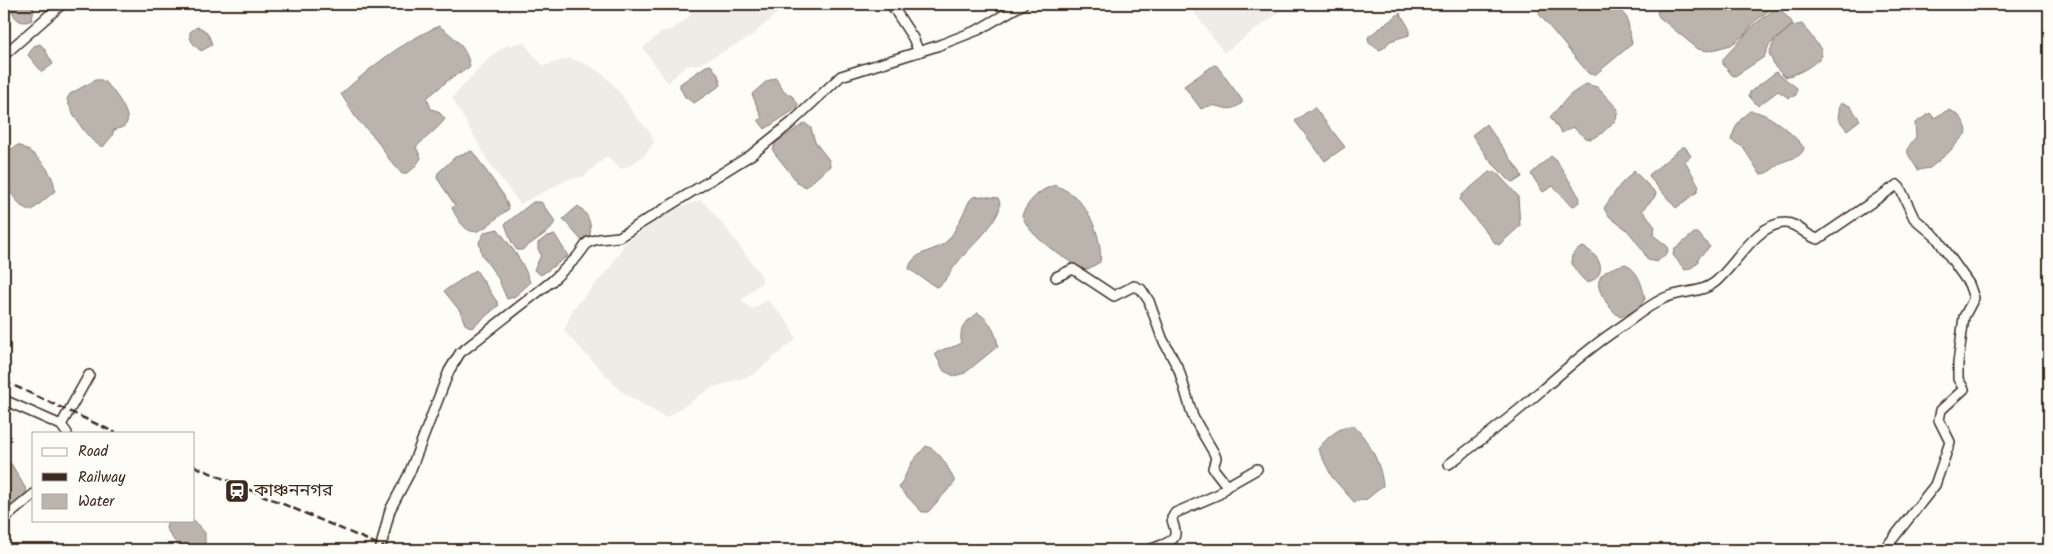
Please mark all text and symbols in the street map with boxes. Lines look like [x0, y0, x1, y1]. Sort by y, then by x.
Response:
legend [32, 432, 195, 522]
text: Road [78, 440, 109, 464]
text: Railway [78, 466, 126, 490]
place label: কাঞ্চননগর [253, 477, 333, 506]
station icon: কাঞ্চননগর [224, 478, 250, 504]
text: Water [78, 490, 115, 514]

